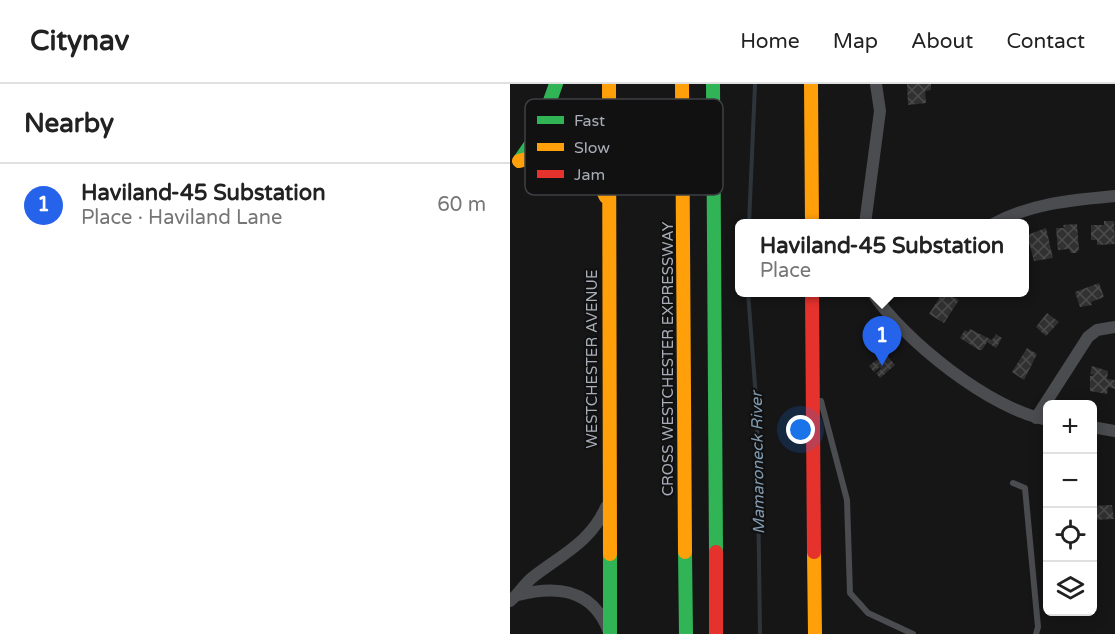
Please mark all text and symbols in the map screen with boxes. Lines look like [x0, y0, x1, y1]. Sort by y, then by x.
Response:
text: Citynav [30, 24, 129, 58]
text: Home [740, 29, 800, 54]
text: Map [833, 29, 878, 54]
text: About [911, 29, 973, 54]
text: Contact [1006, 29, 1085, 54]
legend [525, 99, 723, 195]
text: Nearby [24, 108, 114, 139]
text: Fast [574, 111, 605, 131]
text: Slow [574, 138, 610, 158]
text: Jam [574, 165, 605, 185]
text: Haviland-45 Substation [81, 180, 326, 206]
text: 1 [37, 193, 50, 217]
text: 60 m [437, 193, 486, 217]
text: Place · Haviland Lane [81, 206, 282, 230]
popup [735, 219, 1029, 297]
street label: CROSS WESTCHESTER EXPRESSWAY [659, 221, 677, 496]
text: Haviland-45 Substation [760, 233, 1004, 259]
text: Place [760, 259, 811, 283]
street label: WESTCHESTER AVENUE [583, 270, 601, 448]
pin: 1 [862, 316, 902, 366]
water label: Mamaroneck River [747, 390, 769, 535]
map controls [1043, 400, 1097, 616]
button: + [1043, 400, 1097, 454]
your location [786, 415, 815, 444]
button: − [1043, 454, 1097, 508]
button: locate [1043, 508, 1097, 562]
button: layers [1043, 562, 1097, 616]

